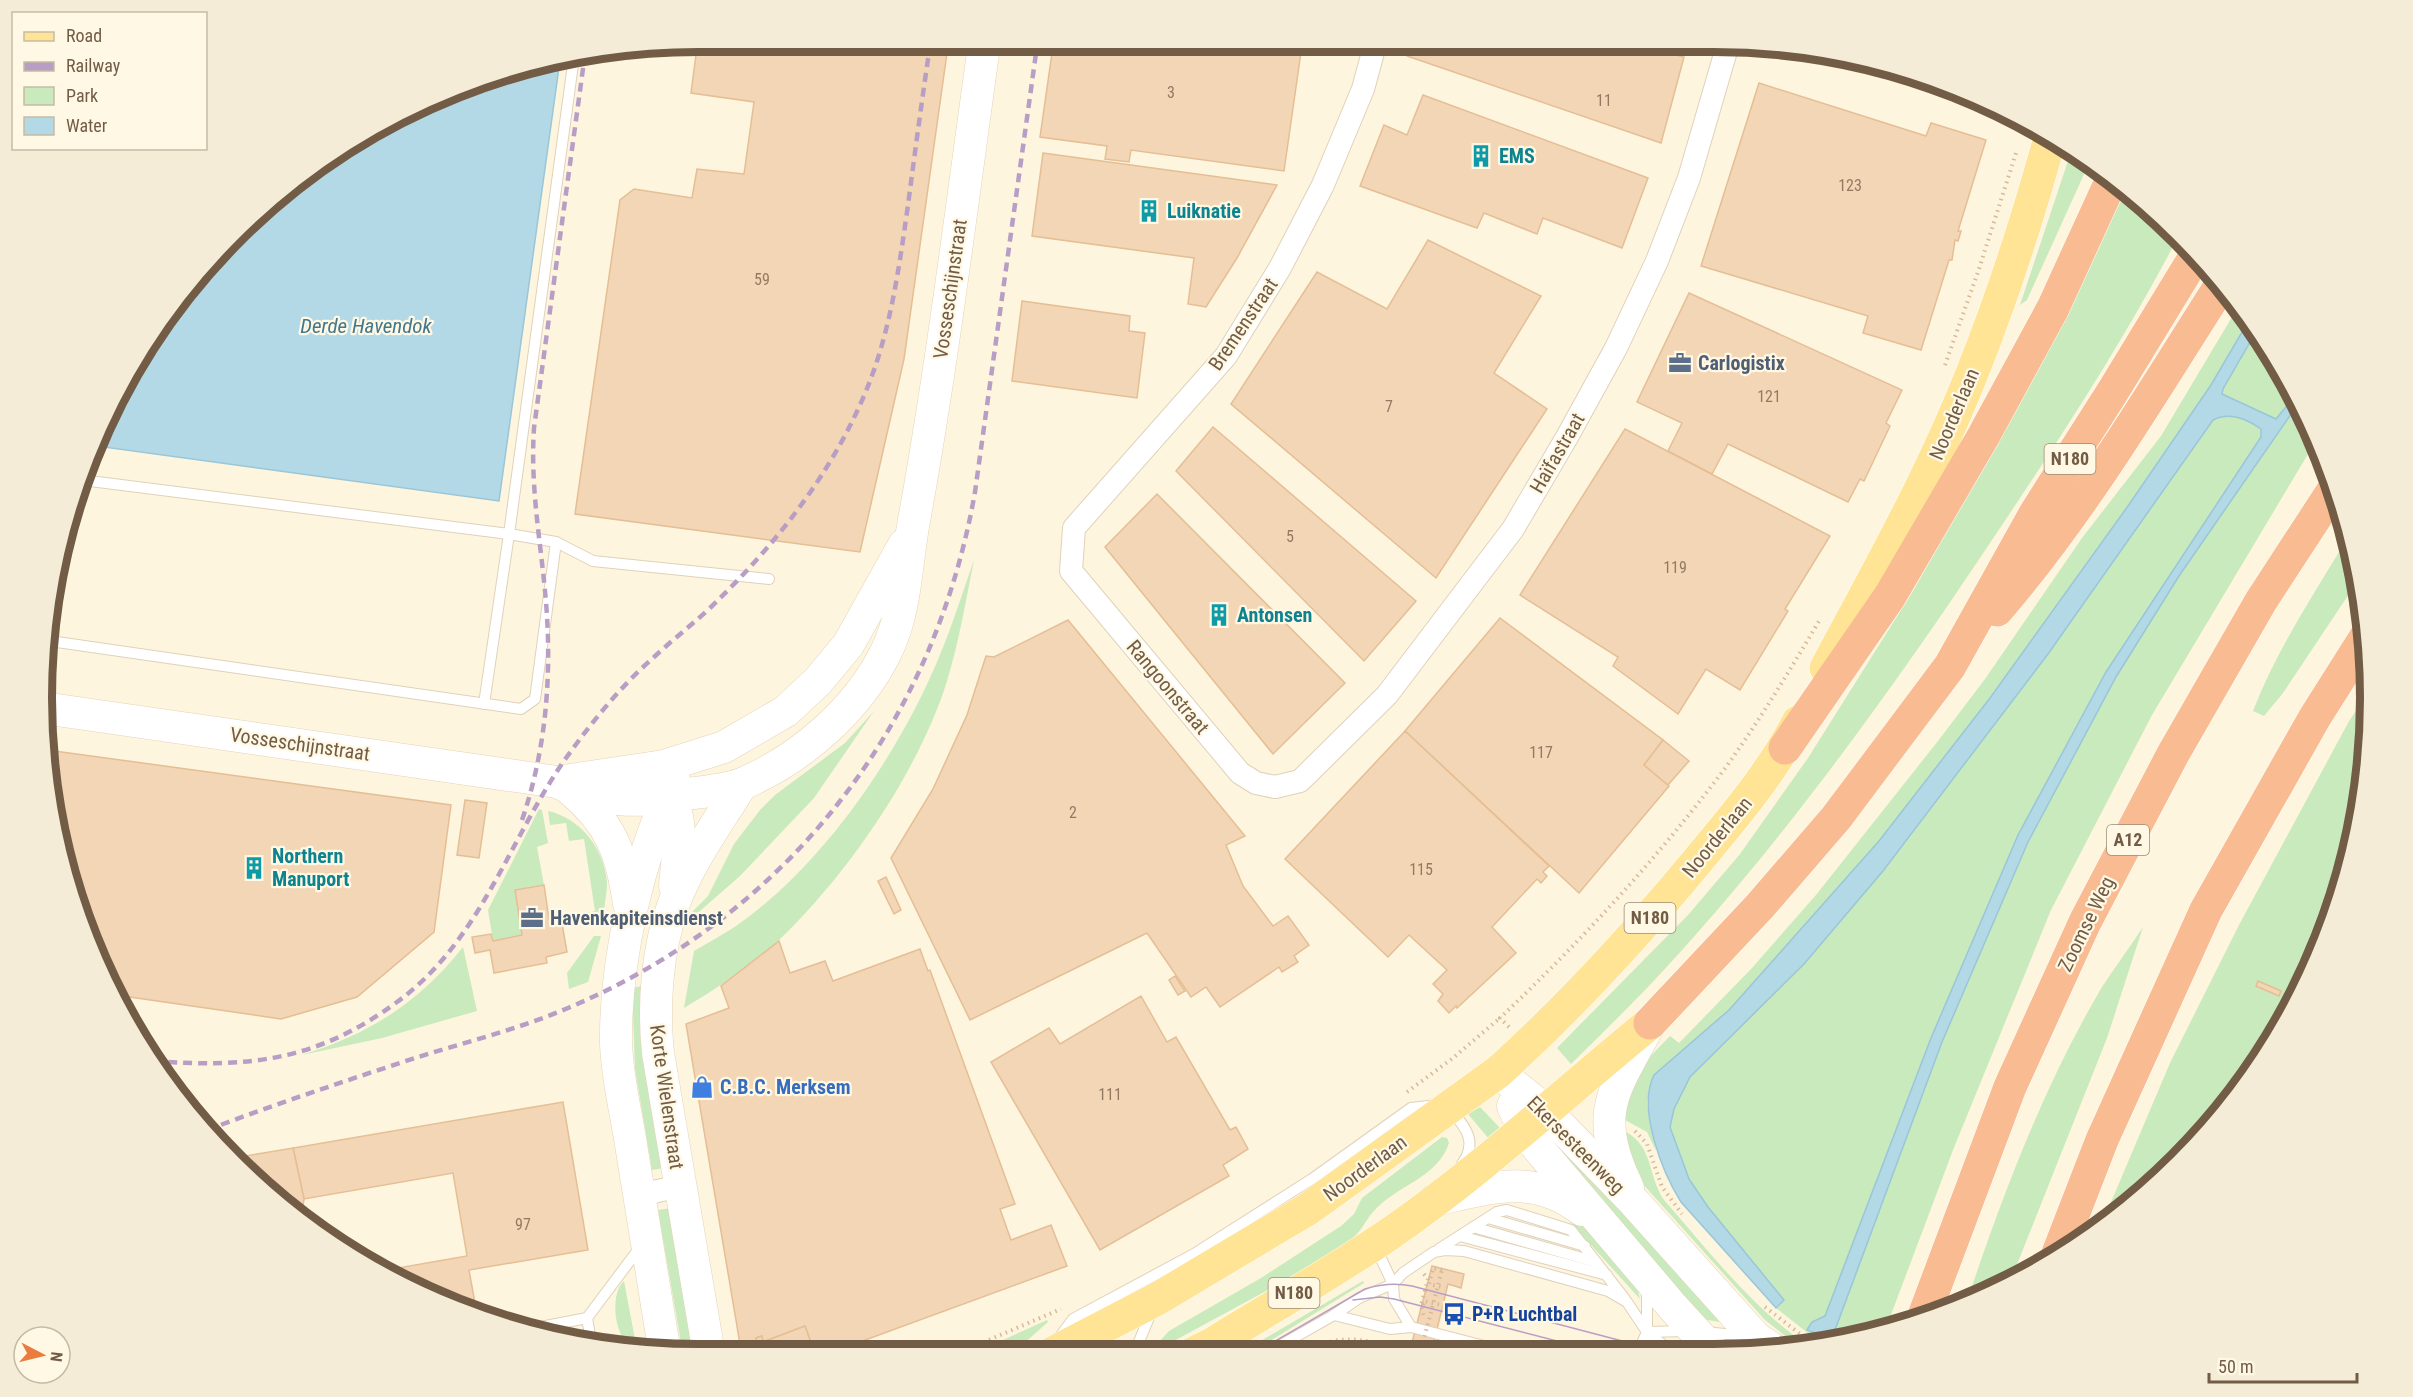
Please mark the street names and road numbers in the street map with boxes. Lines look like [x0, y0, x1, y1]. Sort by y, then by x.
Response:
street label: Vosseschijnstraat [928, 217, 972, 360]
street label: Bremenstraat [1203, 273, 1283, 375]
street label: Noorderlaan [1924, 365, 1984, 463]
street label: Haïfastraat [1525, 409, 1590, 497]
road number: N180 [2044, 444, 2096, 474]
street label: Rangoonstraat [1122, 635, 1214, 739]
street label: Vosseschijnstraat [229, 722, 372, 766]
street label: Noorderlaan [1677, 792, 1757, 882]
road number: A12 [2107, 825, 2149, 855]
street label: Zoomse Weg [2053, 873, 2119, 975]
road number: N180 [1624, 903, 1676, 933]
street label: Korte Wielenstraat [645, 1023, 689, 1171]
street label: Ekersesteenweg [1522, 1091, 1630, 1199]
street label: Noorderlaan [1319, 1130, 1411, 1206]
road number: N180 [1268, 1278, 1320, 1308]

